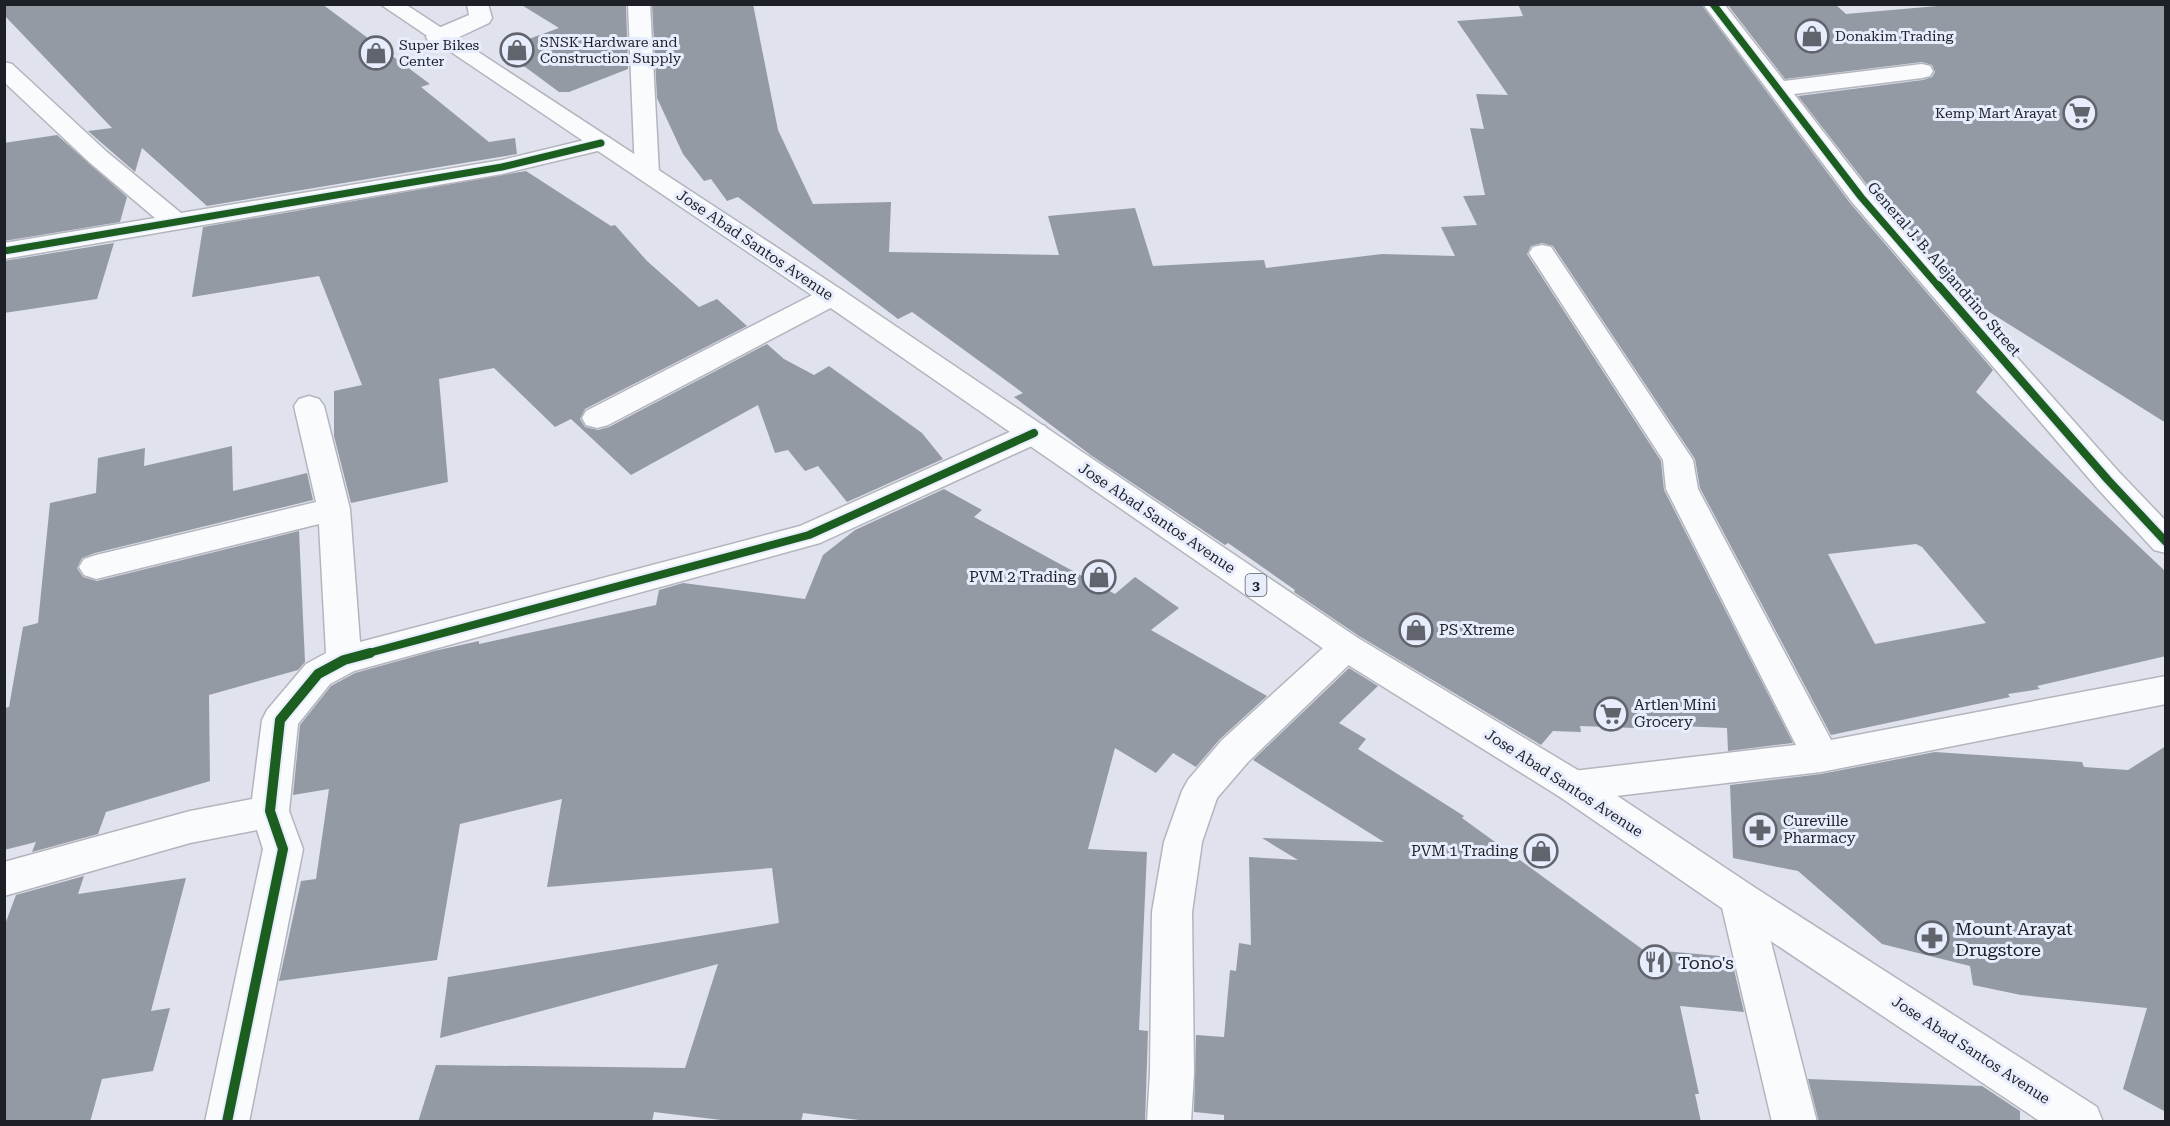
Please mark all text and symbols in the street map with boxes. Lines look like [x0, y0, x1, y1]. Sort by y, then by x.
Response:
shop icon: Donakim Trading [1794, 18, 1830, 54]
place label: Donakim Trading [1835, 28, 1954, 44]
shop icon: SNSK Hardware and Construction Supply [499, 32, 535, 68]
place label: SNSK Hardware and Construction Supply [540, 34, 682, 66]
shop icon: Super Bikes Center [358, 35, 394, 71]
place label: Super Bikes Center [399, 37, 480, 69]
supermarket icon: Kemp Mart Arayat [2062, 95, 2098, 131]
place label: Kemp Mart Arayat [1935, 105, 2057, 121]
street label: General J. B. Alejandrino Street [1863, 178, 2025, 360]
street label: Jose Abad Santos Avenue [673, 186, 837, 304]
street label: Jose Abad Santos Avenue [1075, 459, 1239, 577]
shop icon: PVM 2 Trading [1081, 559, 1117, 595]
place label: PVM 2 Trading [969, 568, 1076, 586]
road number: 3 [1246, 574, 1266, 596]
shop icon: PS Xtreme [1398, 612, 1434, 648]
place label: PS Xtreme [1439, 621, 1514, 639]
supermarket icon: Artlen Mini Grocery [1593, 696, 1629, 732]
place label: Artlen Mini Grocery [1634, 696, 1717, 731]
street label: Jose Abad Santos Avenue [1482, 725, 1646, 841]
pharmacy icon: Cureville Pharmacy [1742, 812, 1778, 848]
place label: Cureville Pharmacy [1783, 812, 1856, 847]
shop icon: PVM 1 Trading [1523, 833, 1559, 869]
place label: PVM 1 Trading [1411, 842, 1518, 860]
place label: Mount Arayat Drugstore [1955, 918, 2073, 960]
pharmacy icon: Mount Arayat Drugstore [1914, 920, 1950, 956]
restaurant icon: Tono's [1637, 944, 1673, 980]
place label: Tono's [1678, 952, 1734, 973]
street label: Jose Abad Santos Avenue [1889, 992, 2053, 1108]

